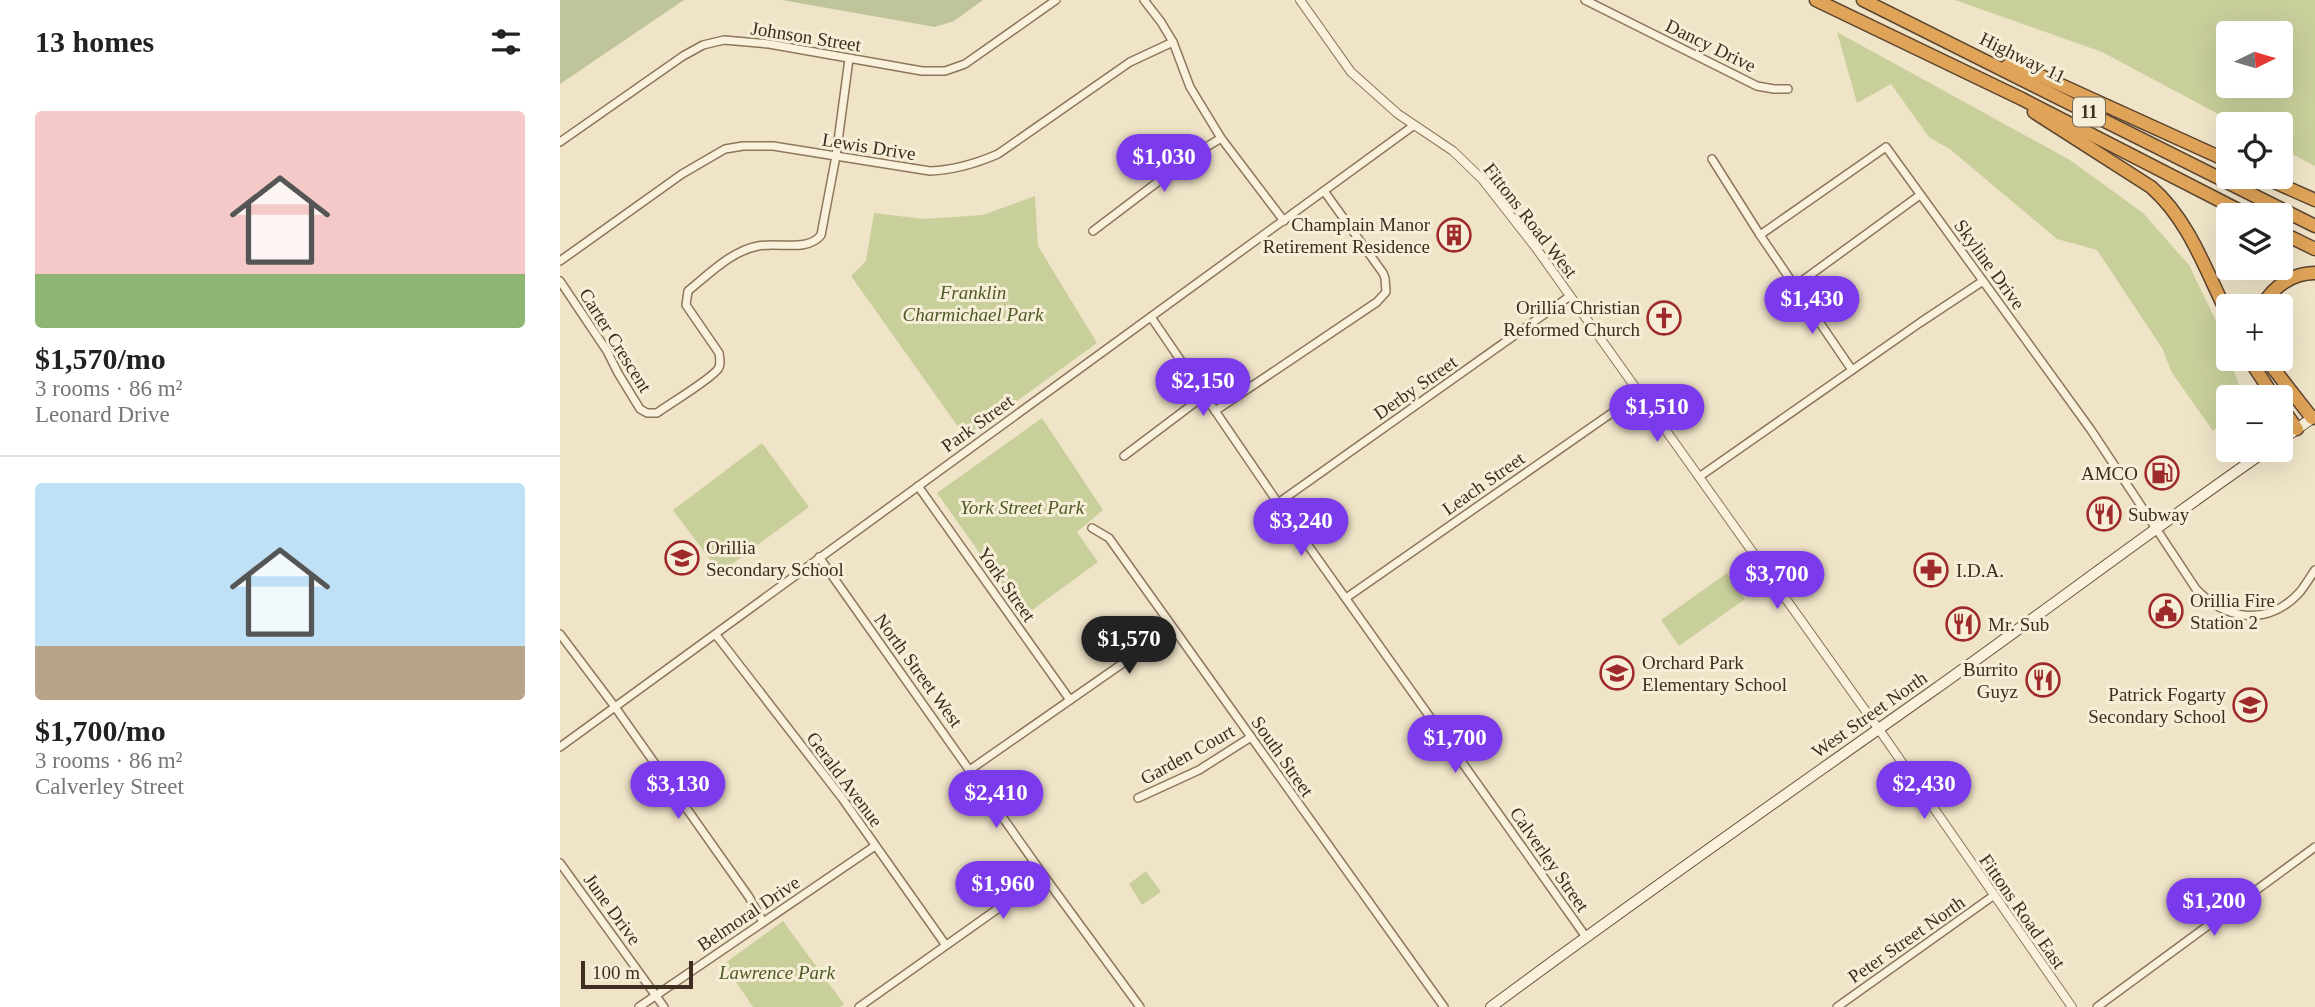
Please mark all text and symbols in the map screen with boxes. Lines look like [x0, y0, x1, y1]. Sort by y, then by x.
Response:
street label: Dancy Drive [1662, 15, 1759, 76]
street label: Johnson Street [749, 17, 863, 56]
north arrow [2216, 21, 2292, 98]
map controls [2216, 21, 2293, 462]
icon: filters [487, 23, 525, 61]
text: 13 homes [35, 25, 154, 58]
street label: Highway 11 [1977, 28, 2069, 87]
road number: 11 [2073, 98, 2105, 127]
button: locate [2216, 112, 2293, 189]
street label: Lewis Drive [821, 129, 917, 164]
pin: $1,030 [1107, 134, 1221, 194]
text: $1,030 [1132, 144, 1196, 169]
icon: home [217, 157, 343, 283]
street label: Fittons Road West [1479, 159, 1582, 282]
button: layers [2216, 203, 2293, 280]
place label: Champlain Manor Retirement Residence [1263, 214, 1431, 257]
street label: Skyline Drive [1950, 215, 2029, 313]
building icon: Champlain Manor Retirement Residence [1435, 216, 1473, 254]
pin: $1,430 [1755, 276, 1869, 336]
park label: Franklin Charmichael Park [903, 282, 1044, 325]
street label: Carter Crescent [575, 284, 656, 397]
text: $1,430 [1780, 286, 1844, 311]
button: + [2216, 294, 2293, 371]
place label: Orillia Christian Reformed Church [1503, 297, 1640, 340]
church icon: Orillia Christian Reformed Church [1645, 299, 1683, 337]
text: $1,570/mo [35, 342, 166, 375]
street label: Derby Street [1370, 351, 1461, 424]
pin: $2,150 [1146, 358, 1260, 418]
text: $2,150 [1171, 368, 1235, 393]
text: 3 rooms · 86 m² [35, 376, 182, 401]
pin: $1,510 [1600, 384, 1714, 444]
button: − [2216, 385, 2293, 462]
street label: Park Street [937, 390, 1018, 457]
text: $1,510 [1625, 394, 1689, 419]
text: Leonard Drive [35, 402, 170, 427]
street label: Leach Street [1438, 447, 1529, 519]
fuel station icon: AMCO [2143, 454, 2181, 492]
place label: AMCO [2081, 463, 2138, 484]
restaurant icon: Subway [2085, 495, 2123, 533]
park label: York Street Park [960, 497, 1085, 518]
pin: $3,240 [1244, 498, 1358, 558]
place label: Subway [2128, 504, 2190, 525]
text: $3,240 [1269, 508, 1333, 533]
icon: home [217, 529, 343, 655]
place label: Orillia Secondary School [706, 537, 844, 580]
school or university icon: Orillia Secondary School [663, 539, 701, 577]
street label: York Street [973, 543, 1040, 626]
pharmacy icon: I.D.A. [1912, 551, 1950, 589]
pin: $3,700 [1720, 552, 1834, 611]
place label: I.D.A. [1956, 560, 2004, 581]
text: $3,700 [1745, 561, 1809, 586]
place label: Orillia Fire Station 2 [2190, 590, 2275, 633]
public building icon: Orillia Fire Station 2 [2147, 592, 2185, 630]
restaurant icon: Mr. Sub [1944, 605, 1982, 643]
street label: North Street West [870, 609, 967, 732]
place label: Mr. Sub [1988, 614, 2049, 635]
pin: $1,570 [1072, 616, 1186, 676]
text: $1,570 [1097, 626, 1161, 651]
place label: Orchard Park Elementary School [1642, 652, 1787, 695]
school or university icon: Orchard Park Elementary School [1598, 654, 1636, 692]
place label: Burrito Guyz [1963, 659, 2018, 702]
restaurant icon: Burrito Guyz [2024, 661, 2062, 699]
street label: West Street North [1808, 667, 1931, 762]
place label: Patrick Fogarty Secondary School [2088, 684, 2226, 727]
school or university icon: Patrick Fogarty Secondary School [2231, 686, 2269, 724]
street label: South Street [1247, 712, 1318, 801]
text: $1,700/mo [35, 714, 166, 747]
pin: $1,700 [1398, 716, 1512, 775]
street label: Garden Court [1137, 720, 1238, 789]
text: $1,700 [1423, 725, 1487, 750]
street label: Gerald Avenue [802, 728, 887, 831]
text: 3 rooms · 86 m² [35, 748, 182, 773]
pin: $3,130 [621, 762, 735, 821]
pin: $2,430 [1867, 762, 1981, 821]
pin: $2,410 [939, 770, 1053, 830]
text: $3,130 [646, 771, 710, 796]
text: $2,430 [1892, 771, 1956, 796]
text: Calverley Street [35, 774, 184, 799]
text: $2,410 [964, 780, 1028, 805]
street label: Calverley Street [1506, 803, 1594, 916]
street label: Fittons Road East [1975, 850, 2070, 973]
pin: $1,960 [946, 862, 1060, 921]
street label: June Drive [580, 870, 645, 949]
text: $1,960 [971, 871, 1035, 896]
street label: Belmoral Drive [693, 872, 803, 955]
pin: $1,200 [2157, 878, 2271, 938]
text: $1,200 [2182, 888, 2246, 913]
street label: Peter Street North [1844, 891, 1969, 987]
scale bar [581, 958, 693, 990]
text: 100 m [592, 962, 640, 983]
park label: Lawrence Park [718, 962, 836, 983]

